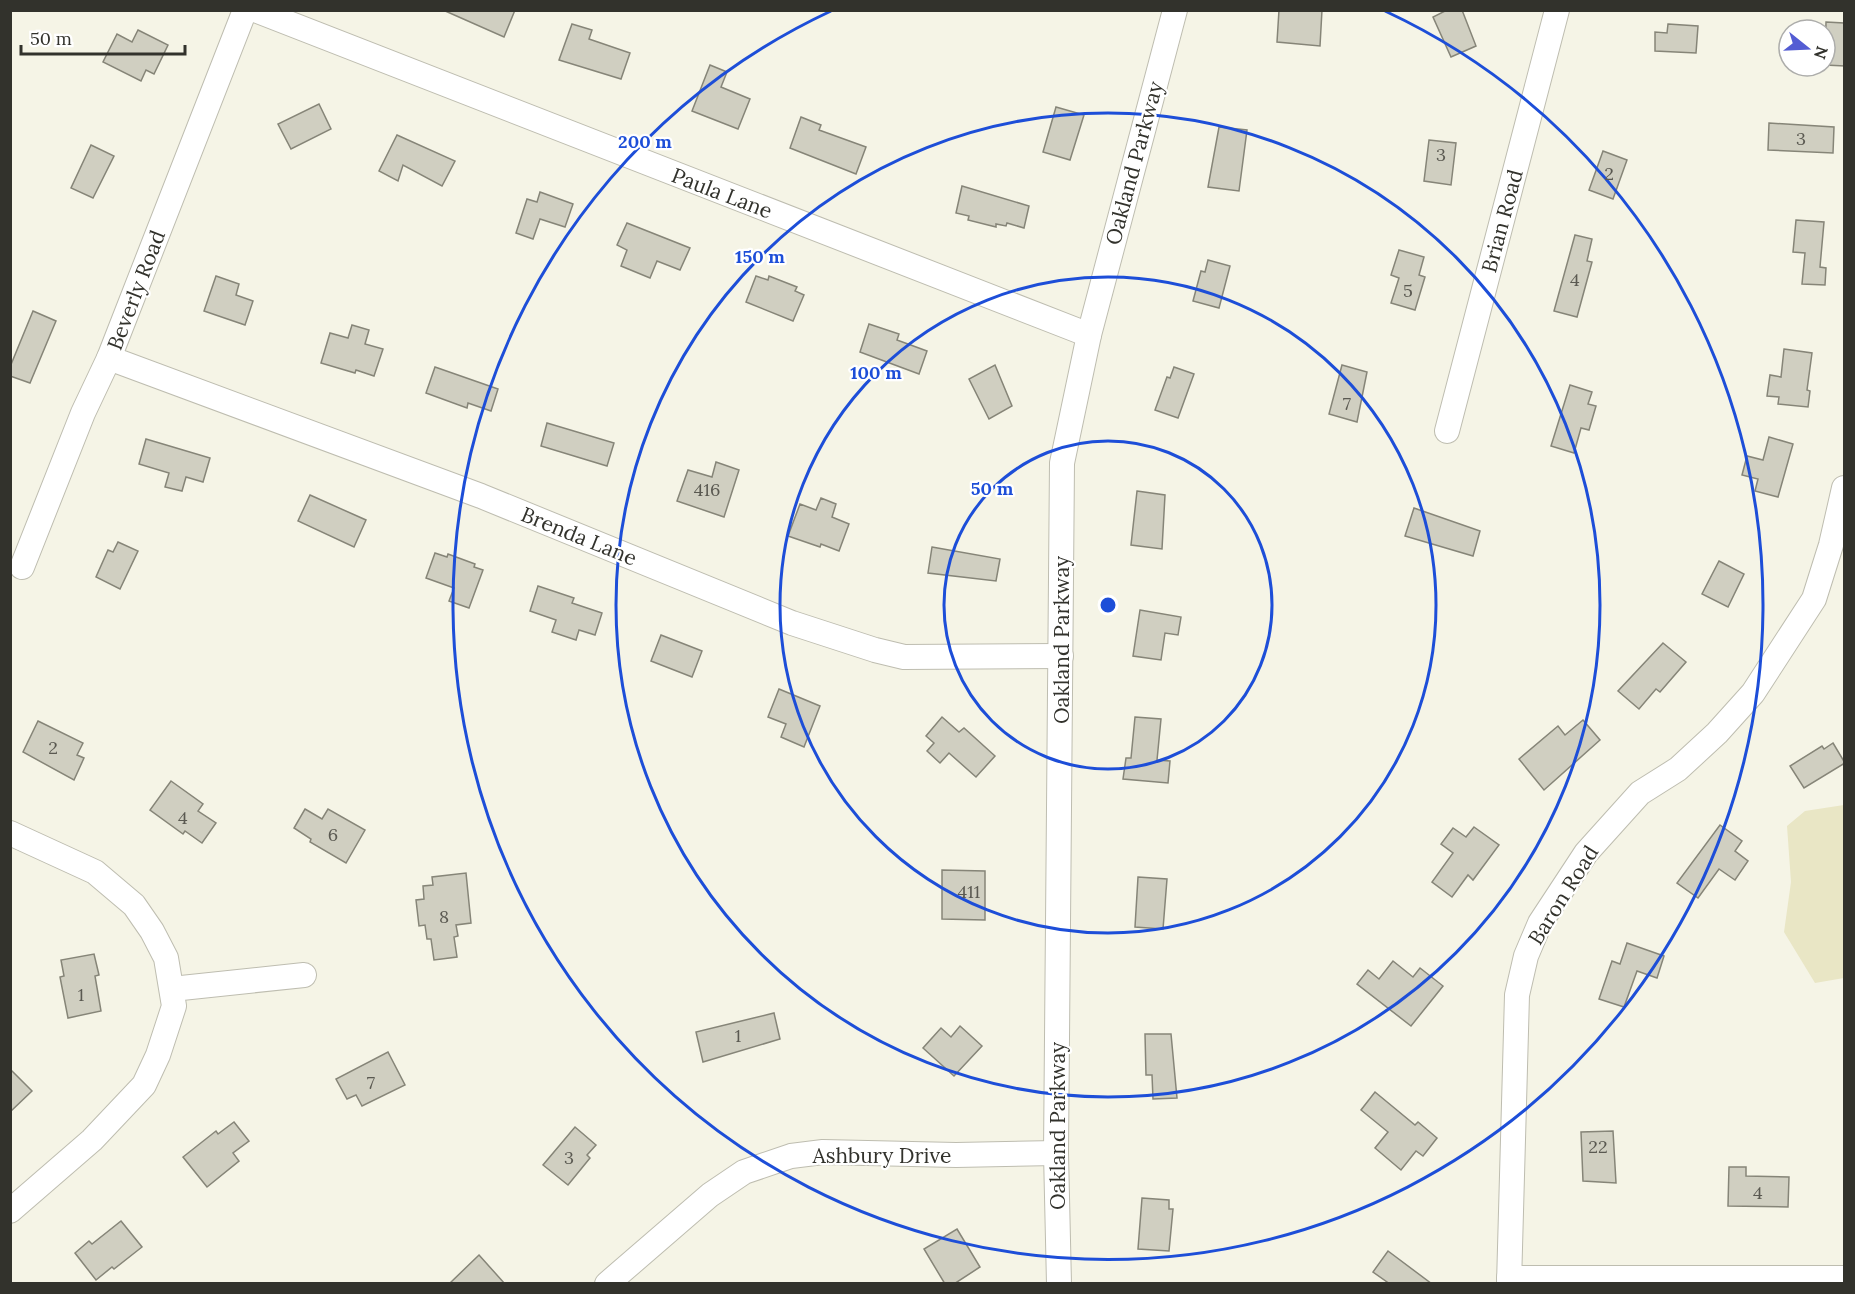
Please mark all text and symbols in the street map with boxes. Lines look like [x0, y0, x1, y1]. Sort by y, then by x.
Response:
scale bar [21, 18, 184, 56]
north arrow [1777, 18, 1837, 78]
text: 50 m [30, 27, 72, 50]
text: N [1810, 44, 1833, 62]
street label: Oakland Parkway [1099, 78, 1169, 248]
house number: 3 [1796, 127, 1806, 150]
text: 200 m [618, 130, 672, 153]
house number: 3 [1436, 143, 1446, 166]
street label: Paula Lane [668, 161, 776, 225]
house number: 2 [1604, 162, 1614, 185]
street label: Brian Road [1475, 166, 1529, 276]
street label: Beverly Road [101, 226, 171, 354]
text: 150 m [735, 245, 785, 268]
house number: 4 [1570, 268, 1580, 291]
house number: 5 [1403, 279, 1413, 302]
text: 100 m [850, 361, 902, 384]
house number: 7 [1343, 392, 1351, 415]
text: 50 m [971, 477, 1014, 500]
house number: 416 [694, 478, 720, 501]
street label: Brenda Lane [517, 501, 641, 571]
street label: Oakland Parkway [1048, 556, 1075, 724]
centre of rings [1098, 595, 1118, 615]
house number: 2 [48, 736, 58, 759]
house number: 4 [178, 806, 188, 829]
house number: 6 [328, 823, 338, 846]
street label: Baron Road [1522, 840, 1604, 950]
house number: 411 [958, 880, 980, 903]
house number: 8 [439, 905, 449, 928]
house number: 1 [78, 983, 84, 1006]
house number: 1 [735, 1024, 741, 1047]
street label: Oakland Parkway [1044, 1042, 1071, 1210]
house number: 7 [367, 1071, 375, 1094]
house number: 22 [1588, 1135, 1608, 1158]
street label: Ashbury Drive [812, 1142, 951, 1169]
house number: 3 [564, 1146, 574, 1169]
house number: 4 [1753, 1181, 1763, 1204]

